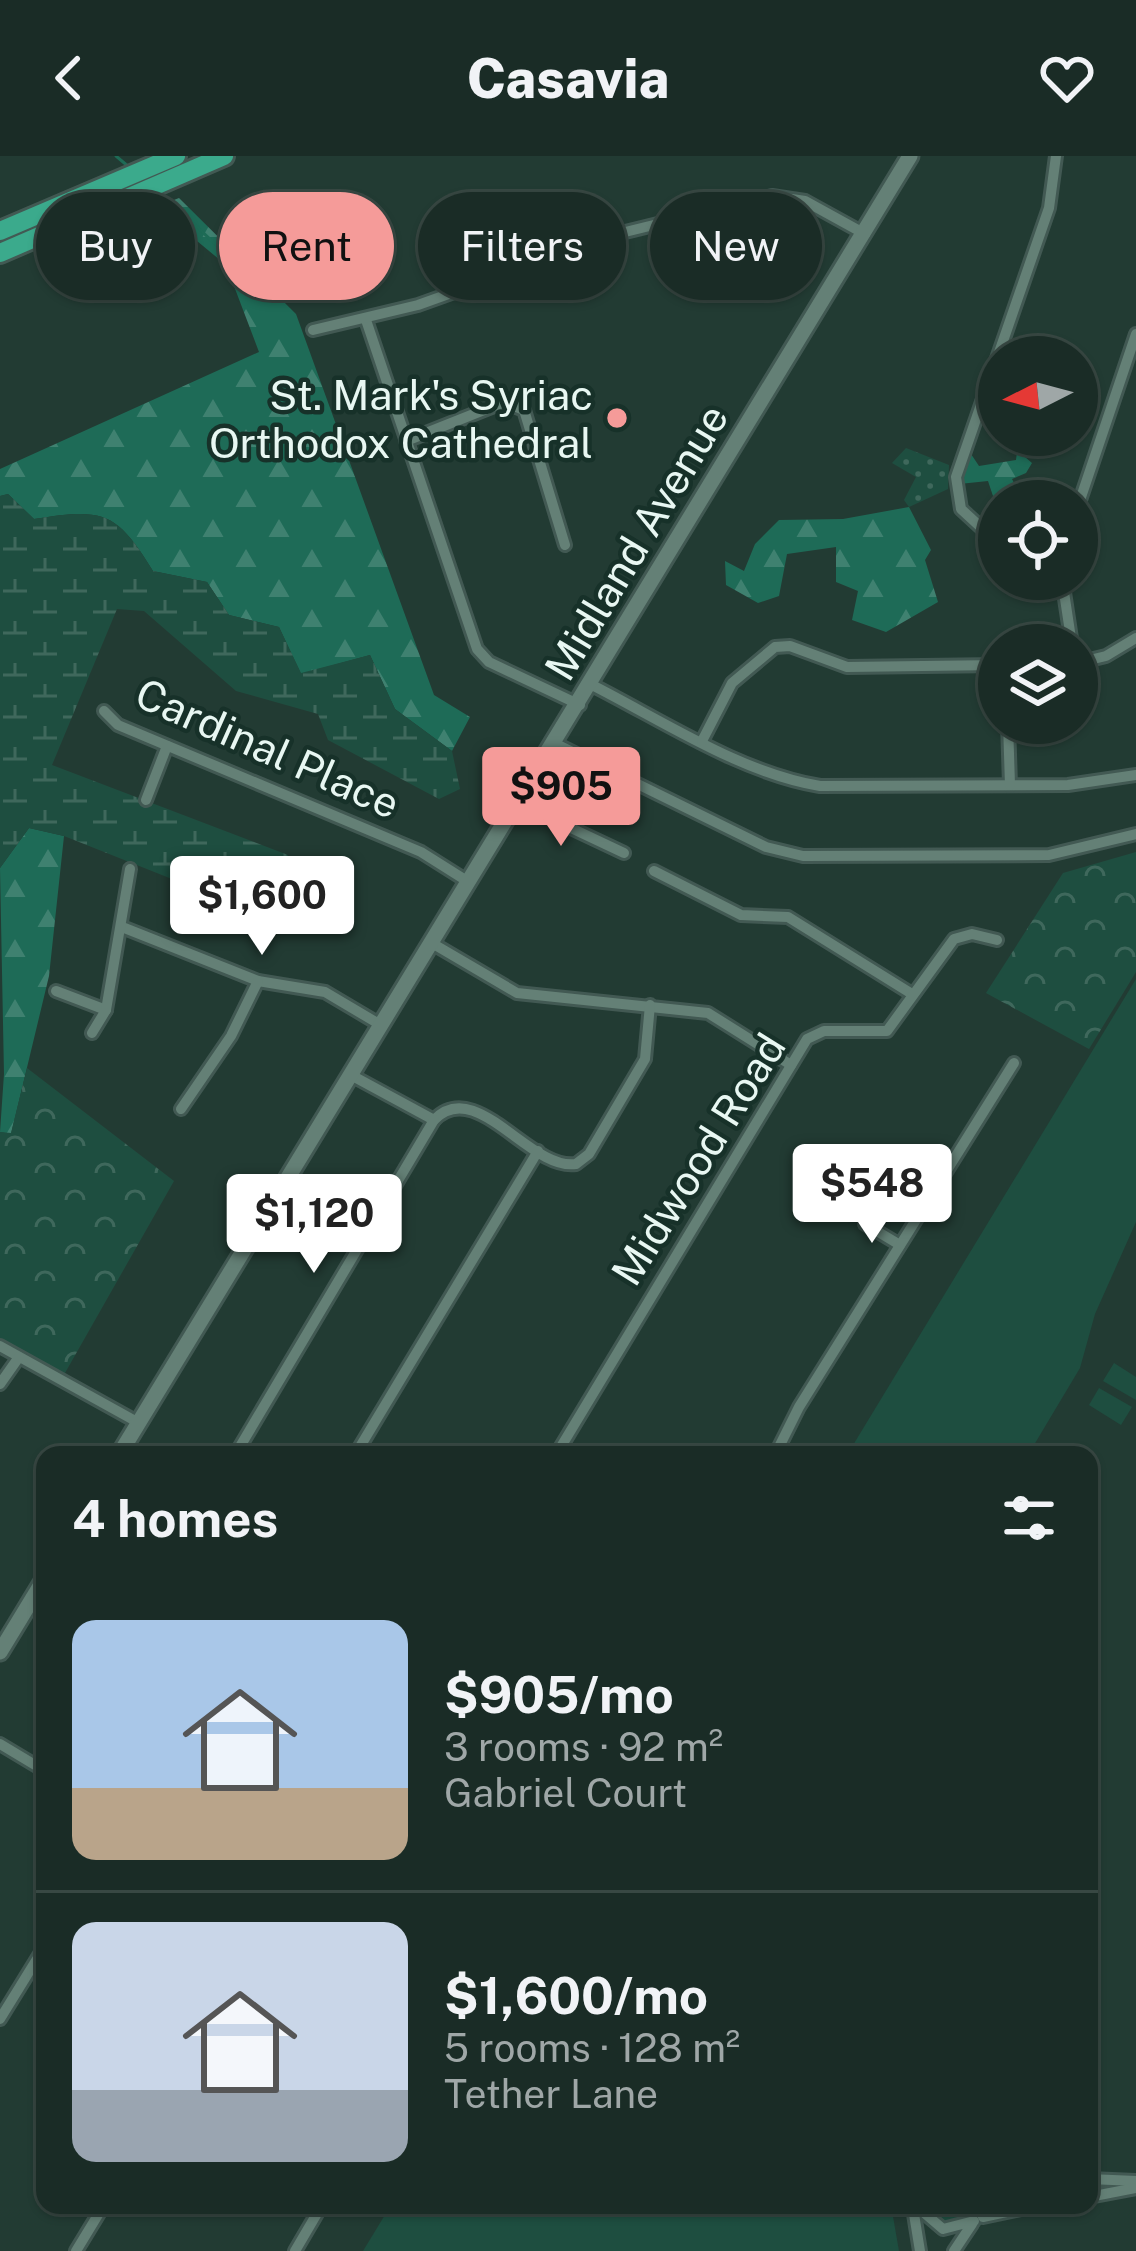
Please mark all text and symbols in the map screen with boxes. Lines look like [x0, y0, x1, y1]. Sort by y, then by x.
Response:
icon: back [36, 45, 102, 111]
icon: heart [1034, 45, 1100, 111]
text: Casavia [467, 47, 669, 110]
chip: Buy [36, 192, 195, 300]
chip: Rent [219, 192, 394, 300]
chip: Filters [418, 192, 626, 300]
chip: New [650, 192, 822, 300]
north arrow [978, 336, 1098, 456]
map controls [978, 336, 1098, 744]
place label: St. Mark's Syriac Orthodox Cathedral [209, 370, 593, 467]
street label: Midland Avenue [535, 395, 737, 689]
marker: St. Mark's Syriac Orthodox Cathedral [604, 405, 630, 431]
button: locate [978, 480, 1098, 600]
button: layers [978, 624, 1098, 744]
street label: Cardinal Place [129, 668, 407, 828]
pin: $905 [490, 747, 632, 849]
text: $905 [509, 763, 613, 809]
pin: $1,600 [164, 856, 360, 958]
text: $1,600 [197, 872, 327, 918]
street label: Midwood Road [601, 1024, 795, 1294]
pin: $548 [801, 1144, 943, 1246]
text: $548 [820, 1160, 924, 1206]
pin: $1,120 [216, 1174, 412, 1276]
text: $1,120 [254, 1190, 374, 1236]
icon: filters [996, 1485, 1062, 1551]
text: 4 homes [72, 1489, 278, 1548]
text: $905/mo [444, 1665, 674, 1724]
icon: home [168, 1668, 312, 1812]
text: 3 rooms · 92 m² [444, 1724, 723, 1770]
text: Gabriel Court [444, 1770, 687, 1816]
text: $1,600/mo [444, 1966, 708, 2025]
icon: home [168, 1970, 312, 2114]
text: 5 rooms · 128 m² [444, 2025, 740, 2071]
text: Tether Lane [444, 2071, 658, 2117]

